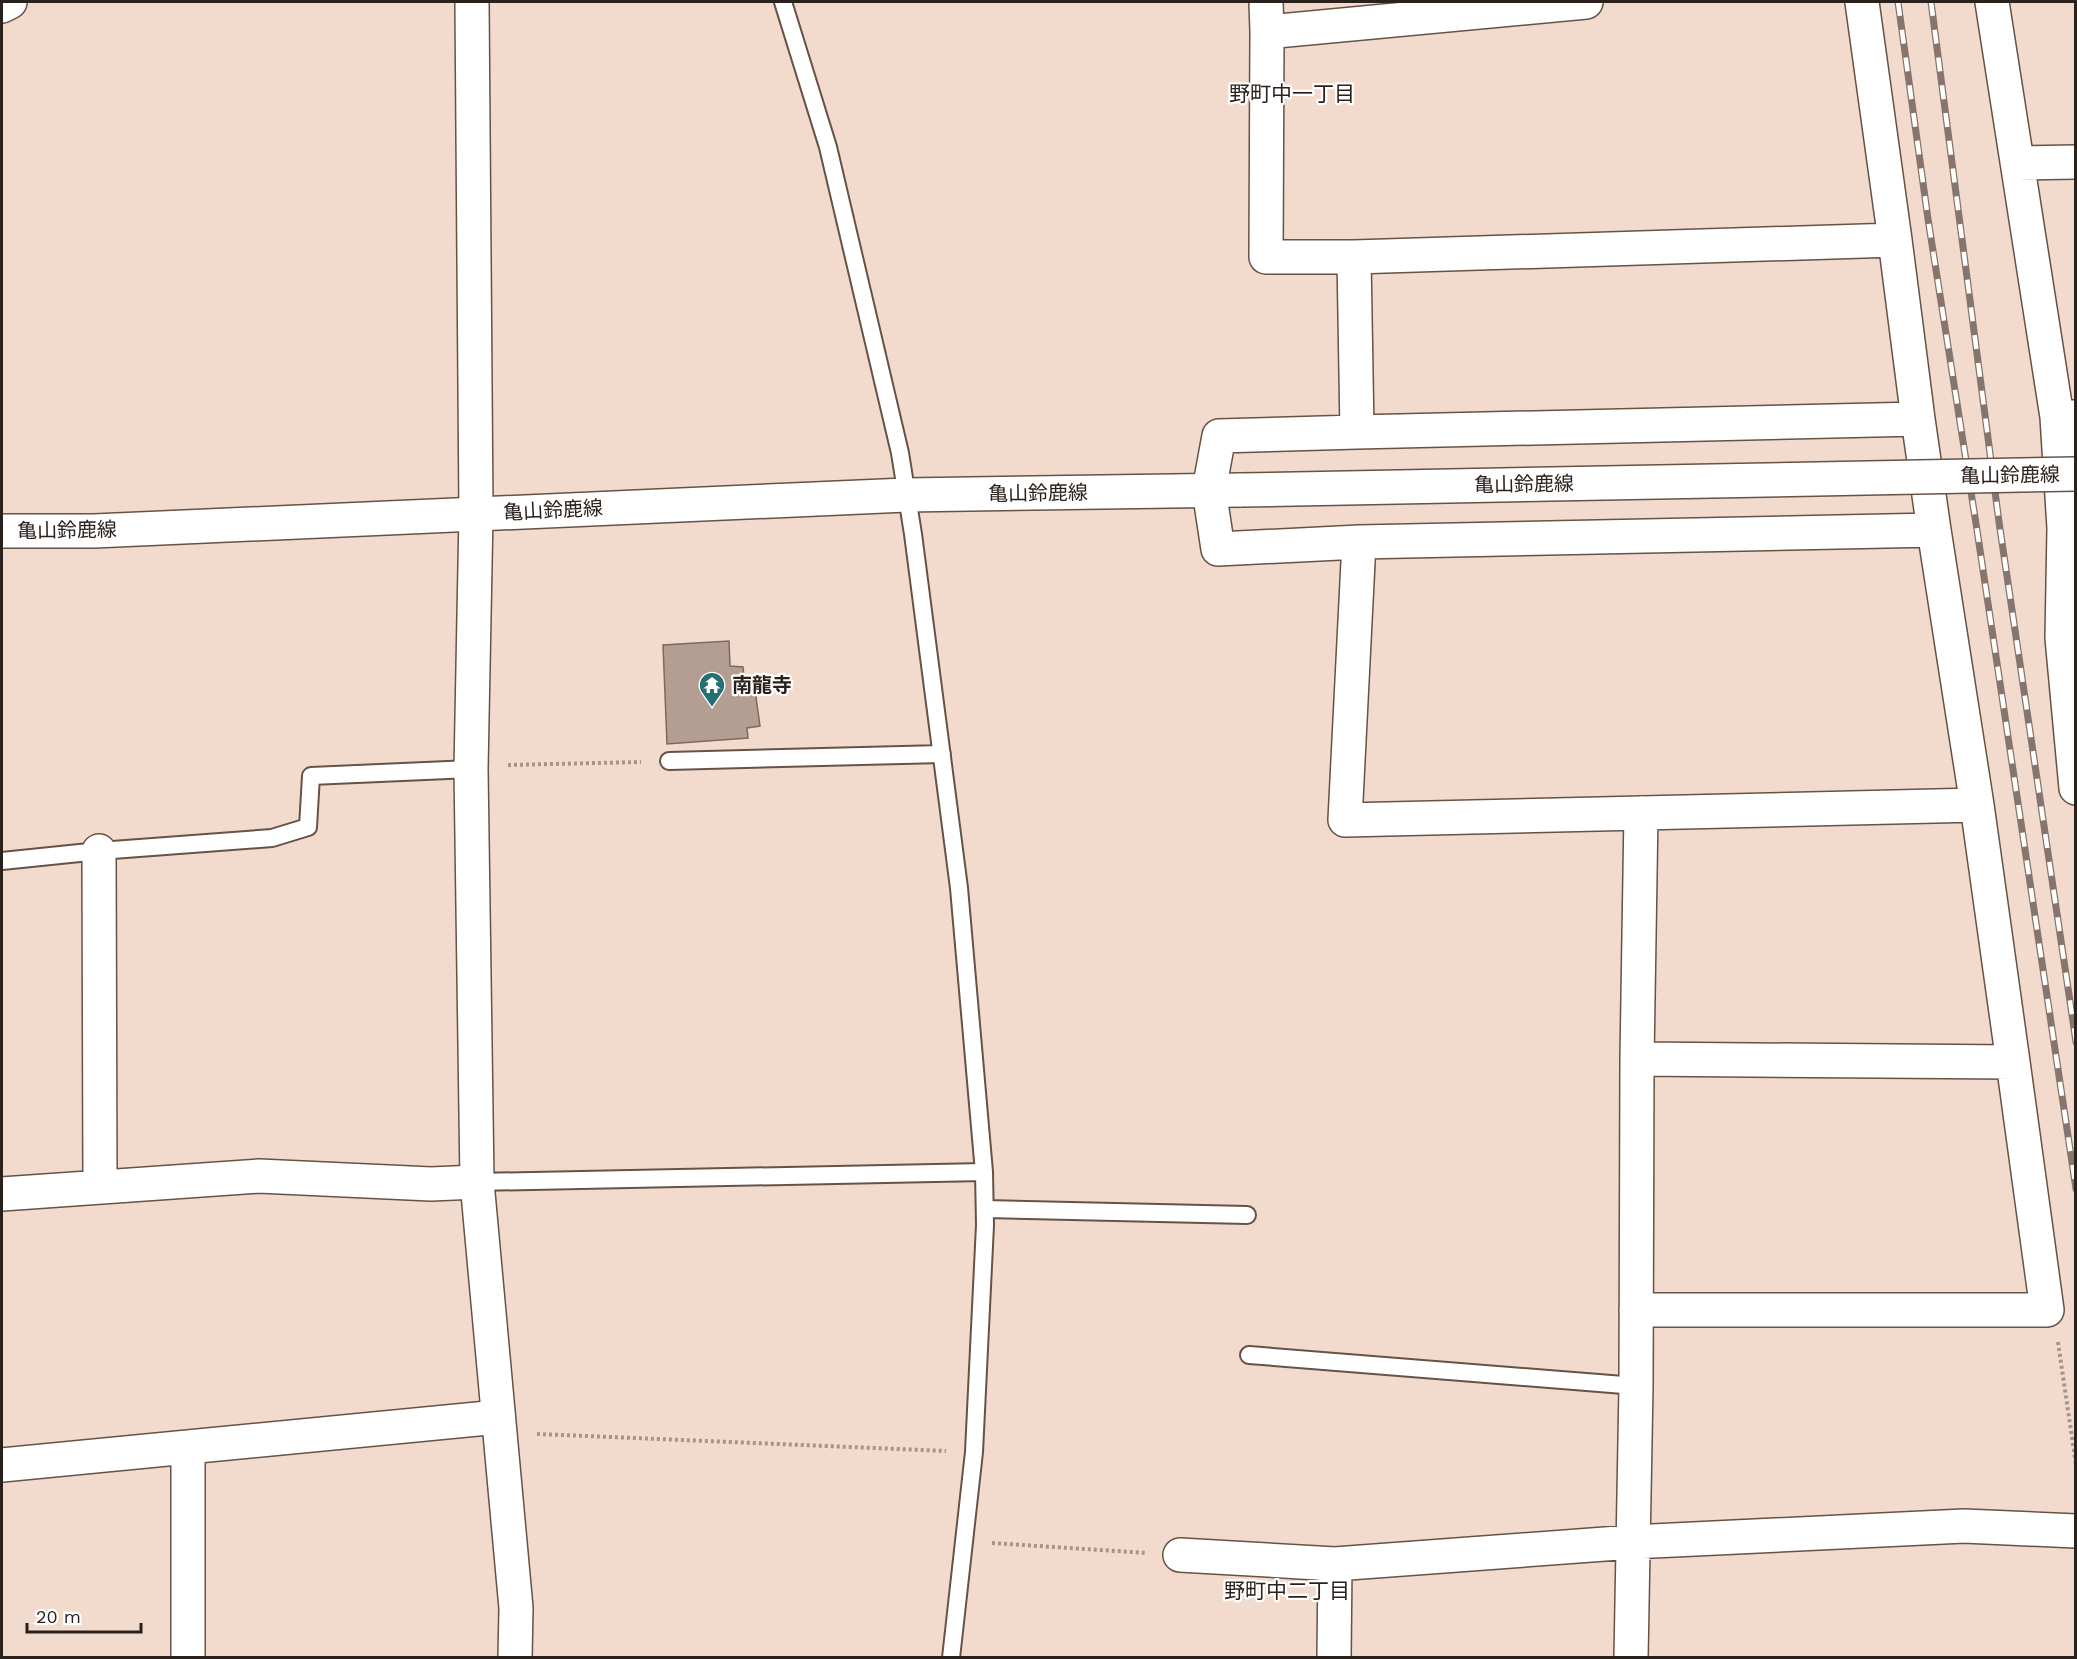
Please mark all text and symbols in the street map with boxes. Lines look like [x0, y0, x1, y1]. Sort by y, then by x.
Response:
district label: 野町中一丁目 [1229, 81, 1355, 106]
street label: 亀山鈴鹿線 [1960, 462, 2060, 488]
street label: 亀山鈴鹿線 [1474, 471, 1574, 497]
street label: 亀山鈴鹿線 [988, 480, 1088, 506]
street label: 亀山鈴鹿線 [502, 495, 604, 525]
street label: 亀山鈴鹿線 [17, 517, 117, 543]
temple icon: 南龍寺 [697, 670, 727, 708]
place label: 南龍寺 [732, 673, 792, 697]
district label: 野町中二丁目 [1224, 1578, 1350, 1603]
scale bar [27, 1596, 141, 1634]
text: 20 m [36, 1606, 81, 1627]

